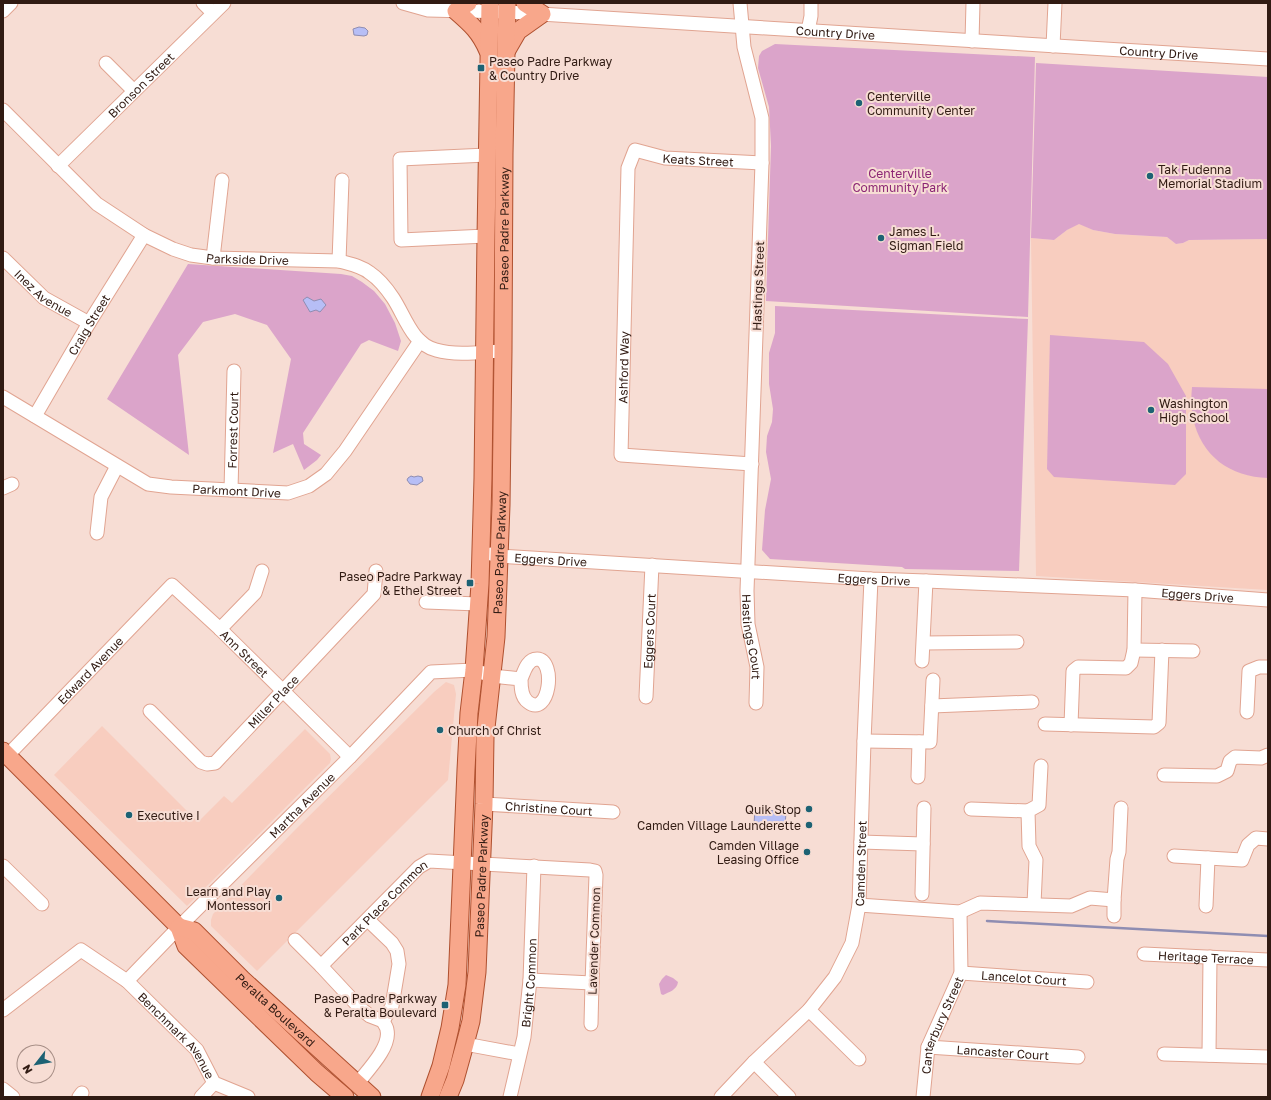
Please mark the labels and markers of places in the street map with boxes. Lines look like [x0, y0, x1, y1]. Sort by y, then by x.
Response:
place label: Paseo Padre Parkway & Country Drive [489, 54, 613, 83]
marker: Paseo Padre Parkway & Country Drive [476, 63, 486, 73]
place label: Centerville Community Center [867, 89, 975, 118]
marker: Centerville Community Center [854, 98, 864, 108]
place label: Tak Fudenna Memorial Stadium [1158, 162, 1262, 191]
marker: Tak Fudenna Memorial Stadium [1145, 171, 1155, 181]
place label: James L. Sigman Field [889, 224, 963, 253]
marker: James L. Sigman Field [876, 233, 886, 243]
place label: Washington High School [1159, 396, 1229, 425]
marker: Washington High School [1146, 405, 1156, 415]
place label: Paseo Padre Parkway & Ethel Street [339, 569, 462, 598]
marker: Paseo Padre Parkway & Ethel Street [465, 578, 475, 588]
place label: Church of Christ [448, 723, 542, 738]
marker: Church of Christ [435, 725, 445, 735]
place label: Quik Stop [745, 802, 801, 817]
marker: Quik Stop [804, 804, 814, 814]
place label: Executive I [137, 808, 200, 823]
marker: Executive I [124, 810, 134, 820]
place label: Camden Village Launderette [637, 818, 801, 833]
marker: Camden Village Launderette [804, 820, 814, 830]
place label: Camden Village Leasing Office [709, 838, 799, 867]
marker: Camden Village Leasing Office [802, 847, 812, 857]
place label: Learn and Play Montessori [186, 884, 271, 913]
marker: Learn and Play Montessori [274, 893, 284, 903]
place label: Paseo Padre Parkway & Peralta Boulevard [314, 991, 437, 1020]
marker: Paseo Padre Parkway & Peralta Boulevard [440, 1000, 450, 1010]

